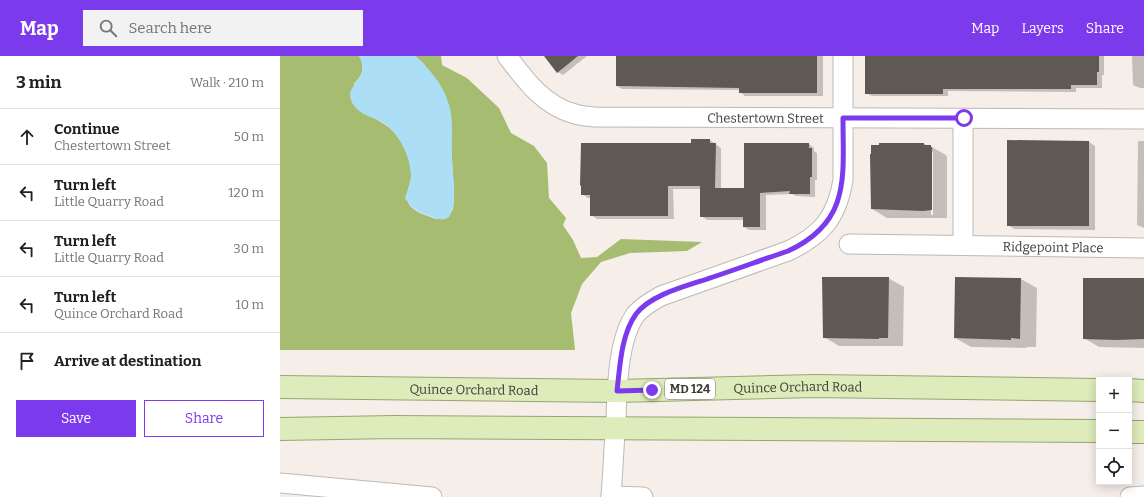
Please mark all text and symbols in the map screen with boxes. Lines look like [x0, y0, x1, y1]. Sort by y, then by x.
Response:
search box [83, 10, 363, 46]
text: Map [20, 17, 59, 40]
icon: search [97, 17, 119, 39]
text: Search here [129, 19, 212, 37]
text: Map [971, 20, 999, 37]
text: Layers [1021, 20, 1064, 37]
text: Share [1086, 20, 1124, 37]
text: 3 min [16, 72, 61, 93]
text: Walk · 210 m [190, 75, 264, 90]
route start [955, 109, 973, 127]
street label: Chestertown Street [707, 110, 824, 126]
text: Continue [54, 120, 120, 138]
icon: ahead [16, 126, 38, 148]
text: 50 m [234, 129, 264, 144]
text: Chestertown Street [54, 138, 170, 153]
text: Turn left [54, 176, 116, 194]
icon: left [16, 182, 38, 204]
text: 120 m [228, 185, 264, 200]
text: Little Quarry Road [54, 194, 164, 209]
text: Turn left [54, 232, 116, 250]
icon: left [16, 238, 38, 260]
street label: Ridgepoint Place [1003, 239, 1103, 255]
text: 30 m [233, 241, 264, 256]
text: Little Quarry Road [54, 250, 164, 265]
text: Turn left [54, 288, 116, 306]
icon: left [16, 294, 38, 316]
text: 10 m [235, 297, 264, 312]
text: Quince Orchard Road [54, 306, 183, 321]
icon: arrive [16, 350, 38, 372]
text: Arrive at destination [54, 352, 201, 370]
map controls [1096, 377, 1132, 485]
button: + [1096, 377, 1132, 413]
road number: MD 124 [665, 379, 715, 399]
street label: Quince Orchard Road [733, 379, 863, 396]
route end [643, 381, 661, 399]
street label: Quince Orchard Road [409, 382, 539, 398]
button: Save [16, 400, 136, 437]
button: Share [144, 400, 264, 437]
button: − [1096, 413, 1132, 449]
button: locate [1096, 449, 1132, 485]

